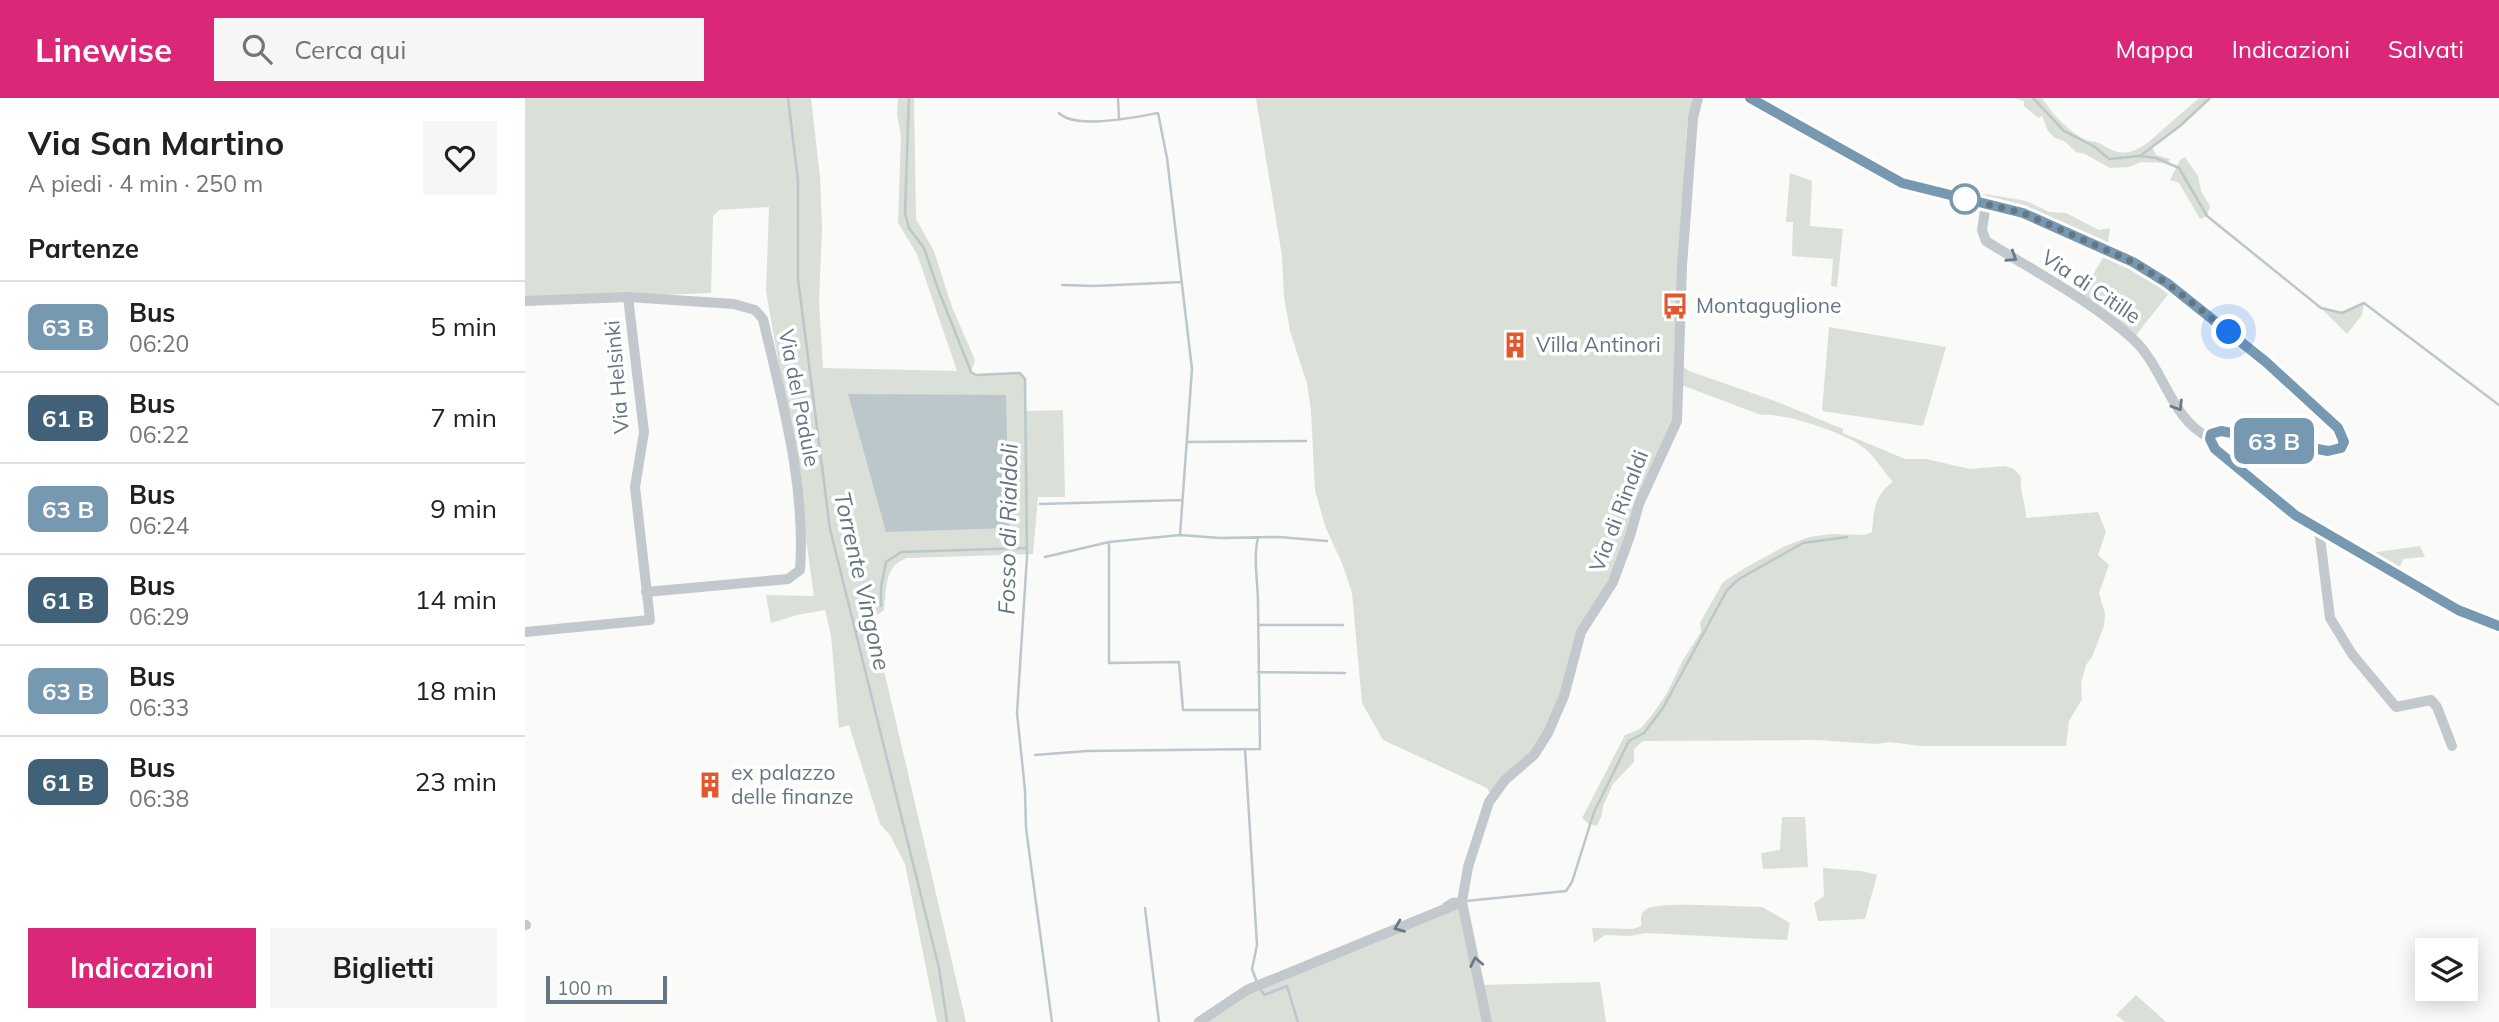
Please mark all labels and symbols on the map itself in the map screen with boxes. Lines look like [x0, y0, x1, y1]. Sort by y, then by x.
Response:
unlabelled marker [1950, 184, 1980, 214]
street label: Via di Citille [2037, 244, 2146, 329]
one-way arrow [2004, 249, 2017, 262]
bus stop icon: Montaguglione [1660, 291, 1690, 321]
place label: Montaguglione [1696, 292, 1841, 318]
your location [2211, 314, 2246, 349]
street label: Via Helsinki [598, 319, 634, 435]
street label: Via del Padule [774, 327, 826, 469]
building icon: Villa Antinori [1500, 330, 1530, 360]
place label: Villa Antinori [1536, 331, 1661, 357]
one-way arrow [2169, 398, 2182, 411]
line badge: 63 B [2225, 418, 2323, 464]
water label: Fosso di Rialdoli [992, 443, 1024, 615]
street label: Via di Rinaldi [1583, 446, 1653, 575]
water label: Torrente Vingone [828, 489, 897, 673]
place label: ex palazzo delle finanze [731, 759, 853, 809]
building icon: ex palazzo delle finanze [695, 770, 725, 800]
one-way arrow [1393, 919, 1405, 933]
one-way arrow [1469, 956, 1484, 968]
scale bar [546, 973, 667, 1005]

